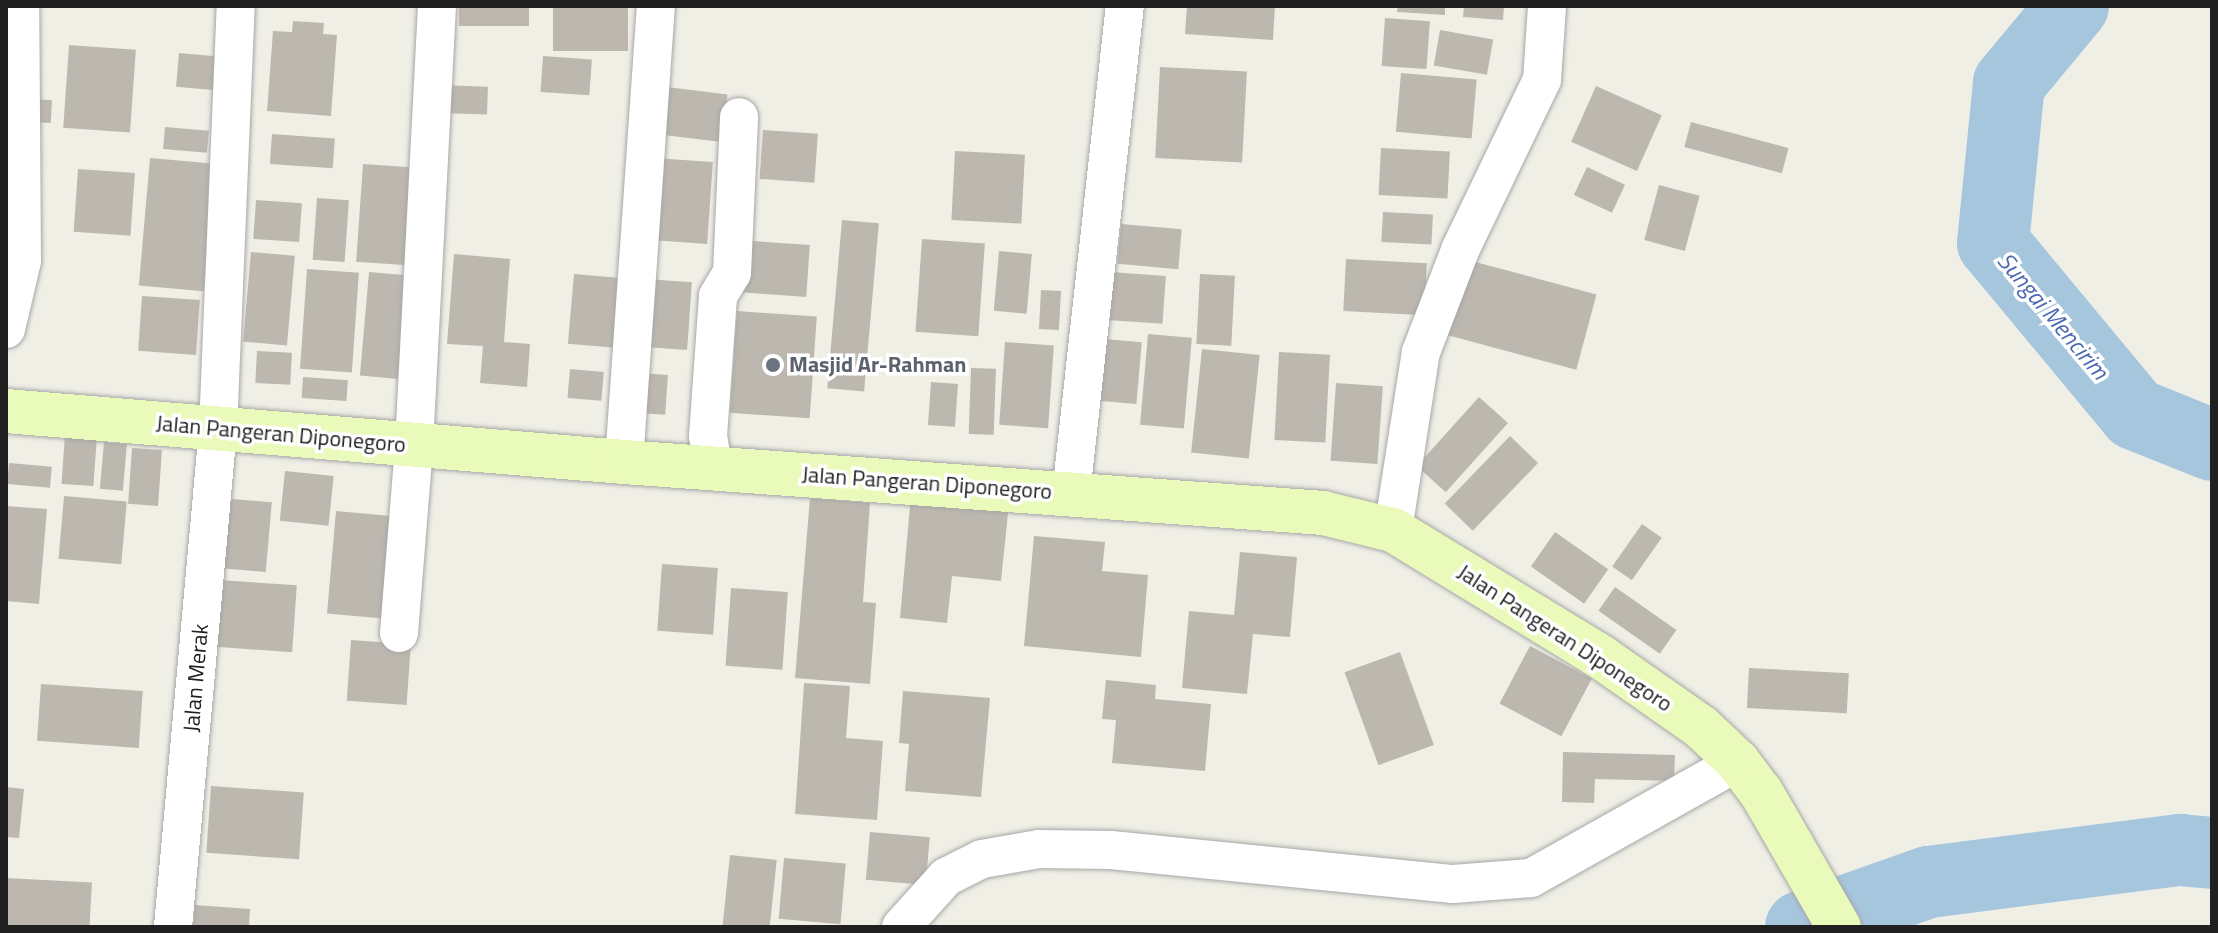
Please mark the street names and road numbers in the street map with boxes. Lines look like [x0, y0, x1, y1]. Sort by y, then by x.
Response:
street label: Jalan Pangeran Diponegoro [155, 410, 407, 458]
street label: Jalan Pangeran Diponegoro [801, 461, 1053, 505]
street label: Jalan Pangeran Diponegoro [1453, 559, 1677, 717]
street label: Jalan Merak [178, 623, 214, 733]

